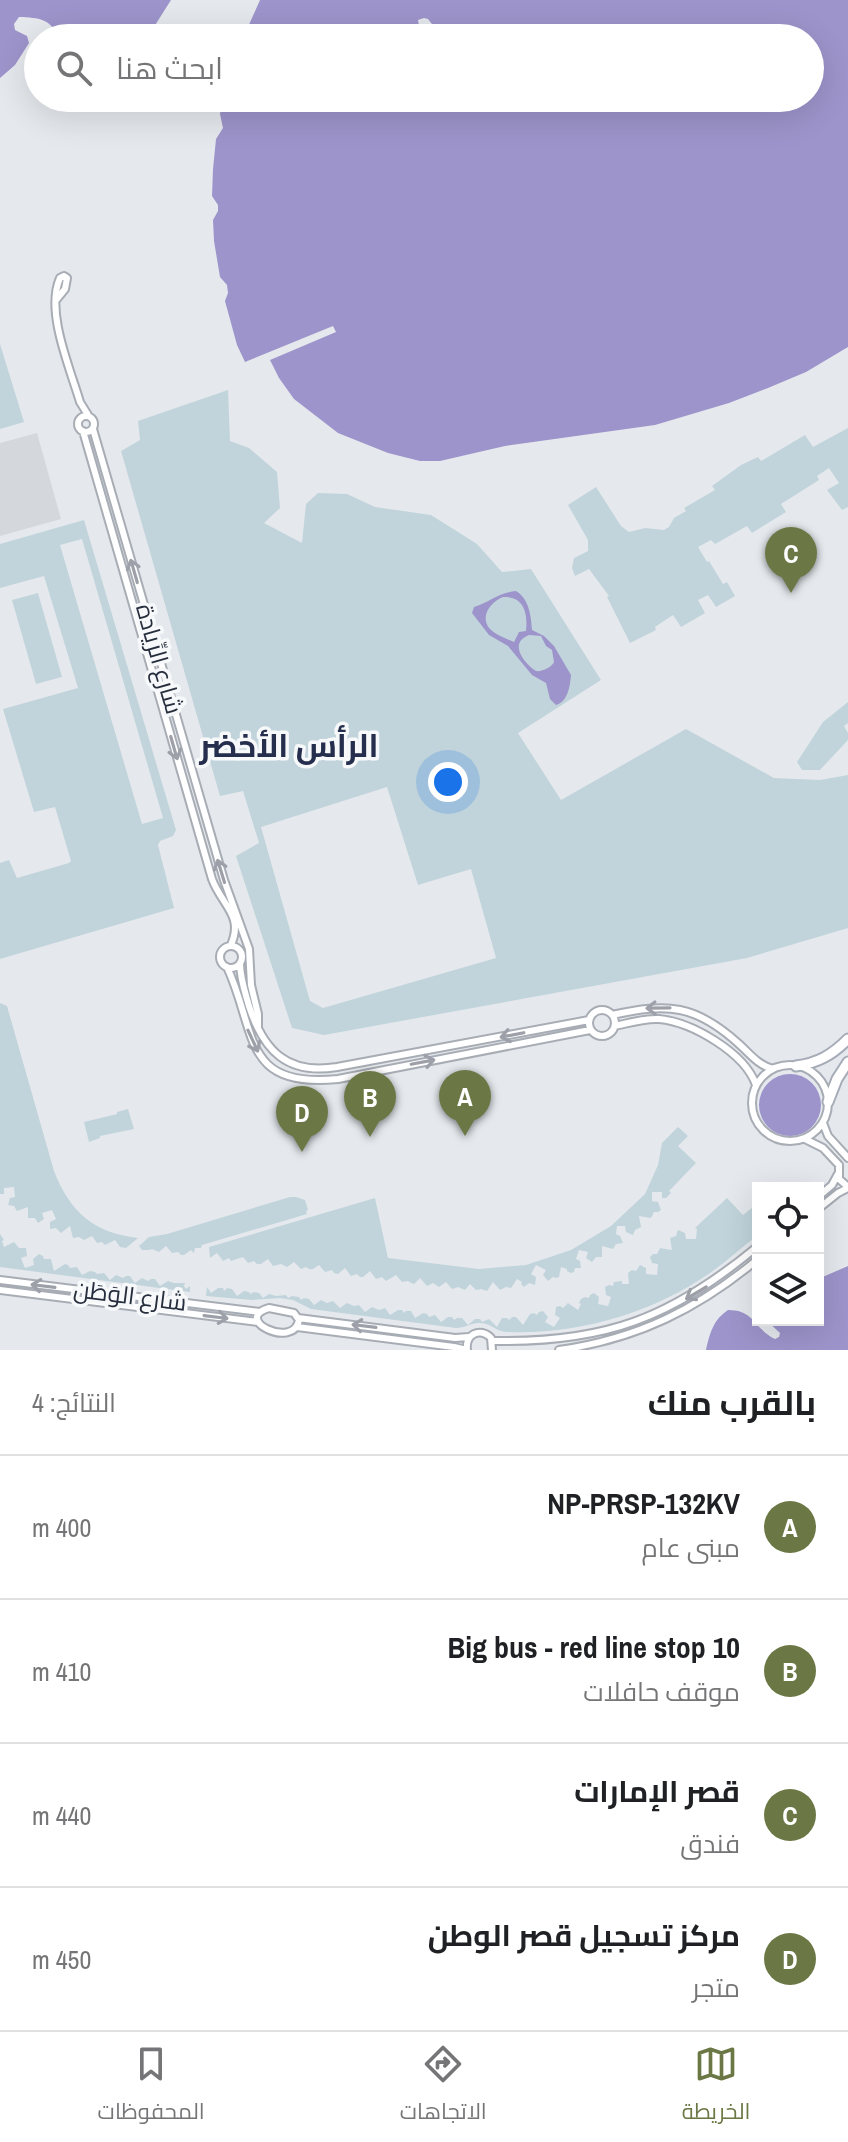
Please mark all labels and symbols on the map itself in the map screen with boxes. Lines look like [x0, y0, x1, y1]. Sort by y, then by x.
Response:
pin: C [765, 527, 817, 593]
one-way arrow [126, 558, 141, 584]
street label: شارع الرِّيادة [128, 600, 191, 718]
district label: الرأس الأخضر [199, 724, 378, 767]
one-way arrow [167, 735, 182, 761]
your location [428, 762, 468, 802]
one-way arrow [213, 859, 228, 885]
one-way arrow [645, 1001, 672, 1016]
one-way arrow [246, 1028, 261, 1052]
one-way arrow [500, 1028, 525, 1043]
one-way arrow [410, 1054, 436, 1069]
pin: A [439, 1070, 491, 1136]
pin: B [344, 1071, 396, 1137]
pin: D [276, 1086, 328, 1152]
street label: شارع الوَطَن [72, 1272, 188, 1319]
one-way arrow [31, 1278, 57, 1293]
one-way arrow [685, 1285, 708, 1301]
one-way arrow [202, 1309, 229, 1324]
one-way arrow [351, 1318, 377, 1333]

